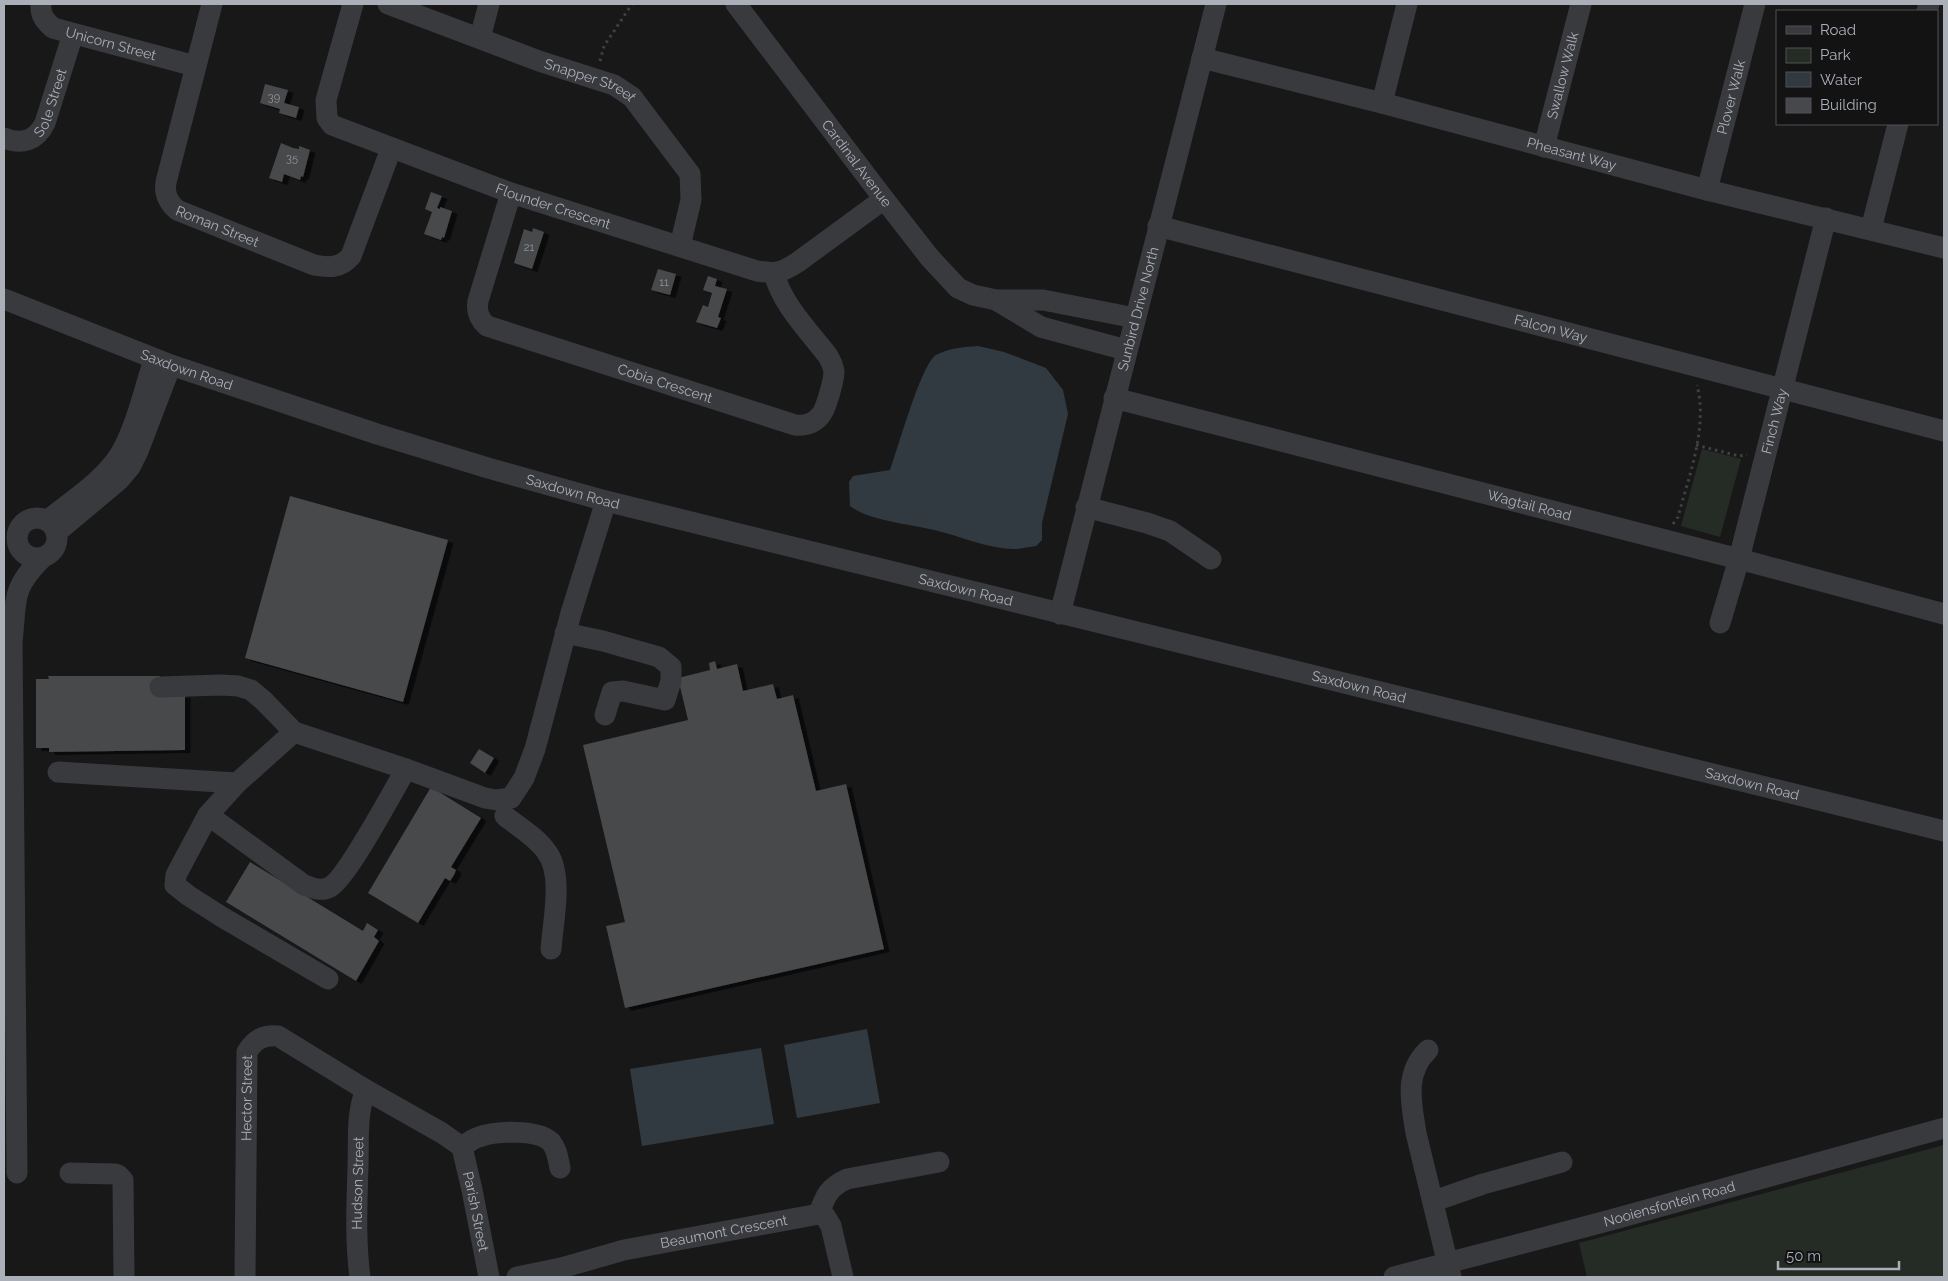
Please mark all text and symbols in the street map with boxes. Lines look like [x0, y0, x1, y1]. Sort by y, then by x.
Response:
legend [1776, 10, 1938, 125]
text: Road [1820, 21, 1856, 39]
street label: Unicorn Street [64, 24, 158, 63]
street label: Swallow Walk [1544, 29, 1582, 121]
text: Park [1820, 46, 1851, 64]
street label: Snapper Street [542, 55, 640, 104]
street label: Plover Walk [1714, 57, 1748, 136]
street label: Sole Street [30, 66, 70, 140]
text: Water [1820, 71, 1863, 89]
house number: 39 [268, 91, 280, 104]
text: Building [1820, 96, 1877, 114]
street label: Cardinal Avenue [819, 117, 895, 210]
street label: Pheasant Way [1525, 134, 1619, 174]
house number: 35 [286, 152, 298, 165]
street label: Flounder Crescent [493, 180, 613, 232]
street label: Roman Street [173, 202, 262, 250]
house number: 21 [524, 241, 535, 254]
street label: Sunbird Drive North [1114, 245, 1162, 373]
house number: 11 [659, 276, 669, 289]
street label: Falcon Way [1513, 311, 1590, 346]
street label: Saxdown Road [138, 346, 235, 393]
street label: Cobia Crescent [616, 361, 715, 406]
street label: Finch Way [1758, 386, 1790, 456]
street label: Saxdown Road [524, 471, 621, 512]
street label: Wagtail Road [1486, 487, 1573, 524]
street label: Saxdown Road [917, 570, 1015, 609]
street label: Saxdown Road [1310, 667, 1408, 706]
street label: Saxdown Road [1703, 764, 1801, 803]
street label: Hector Street [238, 1055, 255, 1141]
street label: Hudson Street [349, 1136, 366, 1230]
street label: Parish Street [460, 1170, 492, 1253]
street label: Nooiensfontein Road [1602, 1178, 1737, 1230]
street label: Beaumont Crescent [659, 1212, 789, 1251]
scale bar [1778, 1238, 1899, 1270]
text: 50 m [1786, 1247, 1821, 1265]

